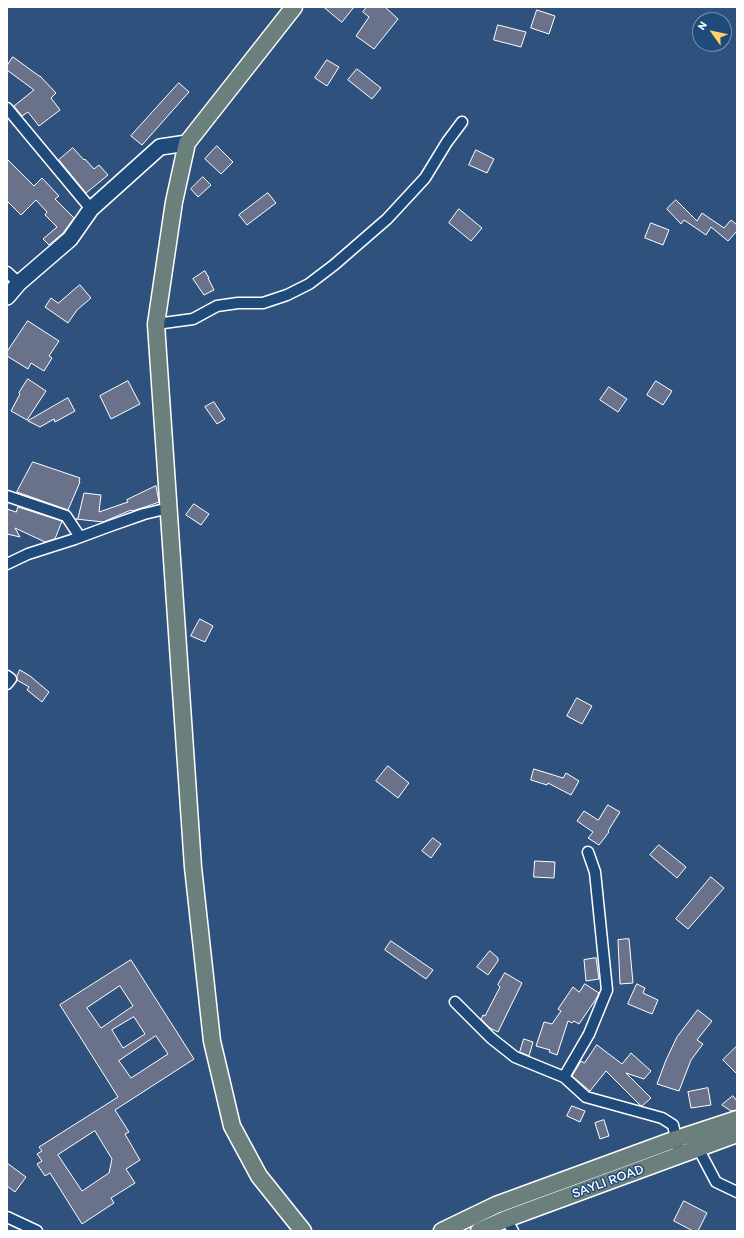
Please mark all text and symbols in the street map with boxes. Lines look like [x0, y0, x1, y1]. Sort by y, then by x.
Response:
north arrow [692, 12, 732, 52]
text: N [695, 19, 710, 32]
street label: SAYLI ROAD [570, 1161, 646, 1203]

